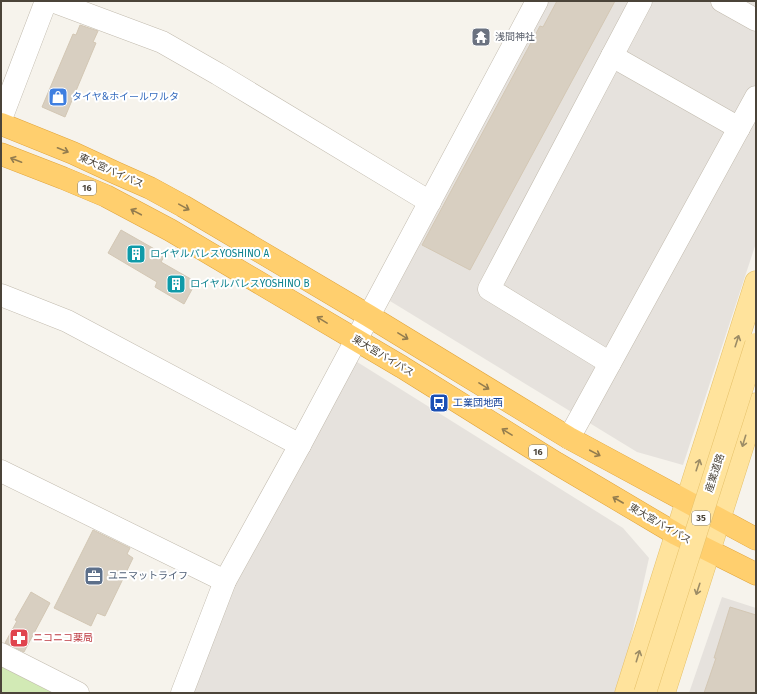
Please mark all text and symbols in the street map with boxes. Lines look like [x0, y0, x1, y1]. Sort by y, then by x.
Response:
temple icon: 浅間神社 [470, 26, 492, 48]
place label: 浅間神社 [495, 31, 535, 43]
shop icon: タイヤ&ホイールワルタ [47, 86, 69, 108]
place label: タイヤ&ホイールワルタ [72, 91, 179, 103]
one-way arrow [57, 146, 69, 154]
street label: 東大宮バイパス [77, 151, 145, 191]
one-way arrow [11, 156, 23, 164]
road number: 16 [78, 181, 96, 195]
one-way arrow [178, 203, 190, 211]
one-way arrow [130, 207, 142, 215]
building icon: ロイヤルパレスYOSHINO A [125, 243, 147, 265]
place label: ロイヤルパレスYOSHINO A [150, 248, 269, 260]
building icon: ロイヤルパレスYOSHINO B [165, 273, 187, 295]
place label: ロイヤルパレスYOSHINO B [190, 278, 310, 290]
one-way arrow [316, 316, 328, 324]
one-way arrow [397, 332, 408, 340]
street label: 東大宮バイパス [350, 333, 416, 379]
one-way arrow [734, 334, 741, 347]
one-way arrow [478, 382, 490, 390]
bus stop icon: 工業団地西 [428, 392, 450, 414]
place label: 工業団地西 [453, 397, 503, 409]
one-way arrow [501, 428, 513, 436]
one-way arrow [740, 434, 747, 447]
road number: 16 [529, 445, 547, 459]
one-way arrow [589, 449, 601, 457]
street label: 産業道路 [703, 452, 727, 494]
one-way arrow [695, 458, 702, 471]
one-way arrow [612, 495, 624, 503]
street label: 東大宮バイパス [627, 501, 693, 547]
road number: 35 [692, 511, 710, 525]
office icon: ユニマットライフ [83, 565, 105, 587]
place label: ユニマットライフ [108, 570, 188, 582]
one-way arrow [694, 582, 701, 595]
pharmacy icon: ニコニコ薬局 [8, 627, 30, 649]
place label: ニコニコ薬局 [33, 632, 93, 644]
one-way arrow [635, 649, 642, 662]

